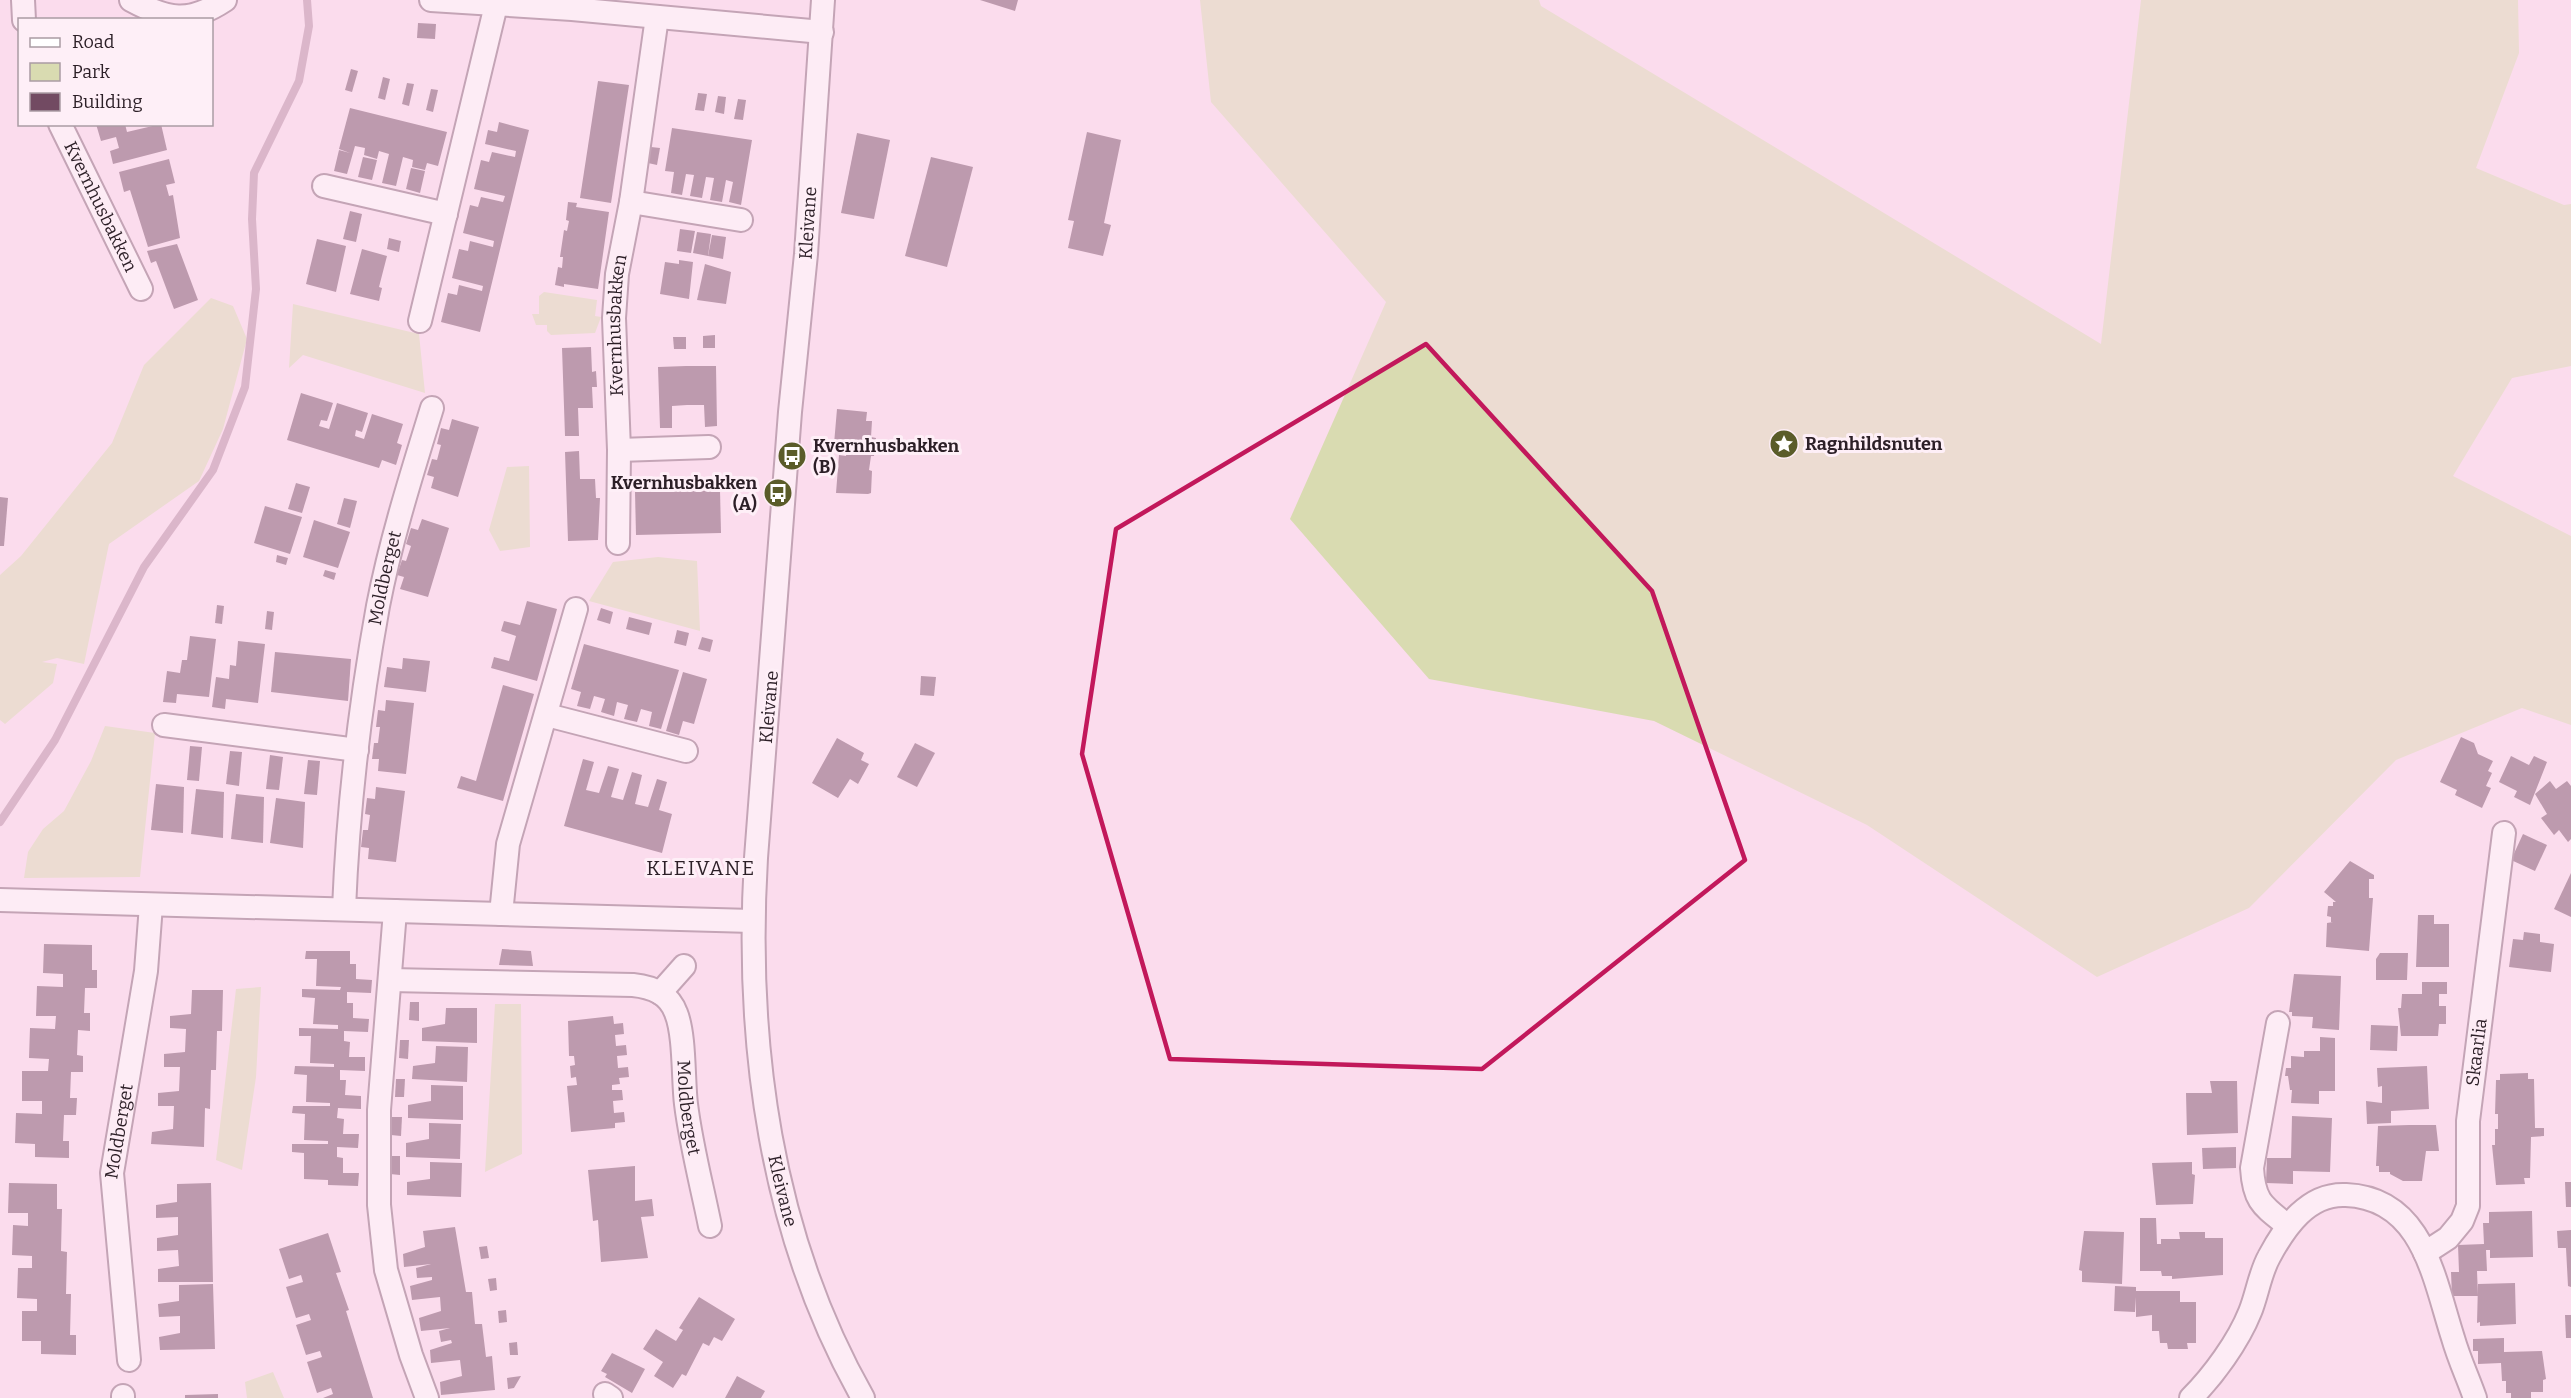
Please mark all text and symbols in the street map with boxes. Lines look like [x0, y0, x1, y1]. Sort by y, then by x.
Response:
legend [18, 18, 213, 126]
text: Road [72, 31, 115, 53]
text: Park [72, 61, 111, 83]
text: Building [72, 91, 143, 113]
street label: Kvernhusbakken [59, 138, 142, 276]
street label: Kleivane [794, 186, 822, 260]
street label: Kvernhusbakken [603, 252, 632, 397]
place icon: Ragnhildsnuten [1768, 428, 1800, 460]
place label: Ragnhildsnuten [1805, 433, 1943, 455]
place label: Kvernhusbakken (B) [813, 435, 960, 478]
bus stop icon: Kvernhusbakken (B) [776, 440, 808, 472]
place label: Kvernhusbakken (A) [611, 472, 757, 515]
bus stop icon: Kvernhusbakken (A) [762, 477, 794, 509]
street label: Moldberget [364, 528, 406, 627]
street label: Kleivane [755, 670, 783, 744]
district label: KLEIVANE [646, 856, 756, 880]
street label: Skaarlia [2461, 1017, 2492, 1087]
street label: Moldberget [672, 1059, 706, 1158]
street label: Moldberget [100, 1082, 138, 1181]
street label: Kleivane [763, 1153, 802, 1229]

